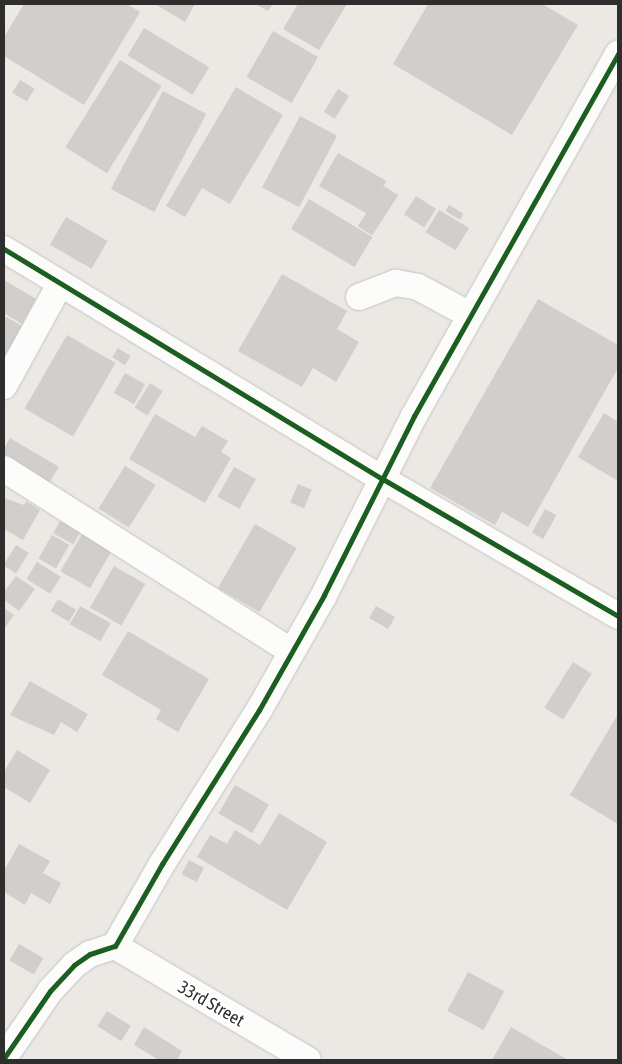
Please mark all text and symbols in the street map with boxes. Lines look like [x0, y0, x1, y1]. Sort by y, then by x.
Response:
street label: 33rd Street [174, 976, 248, 1032]

